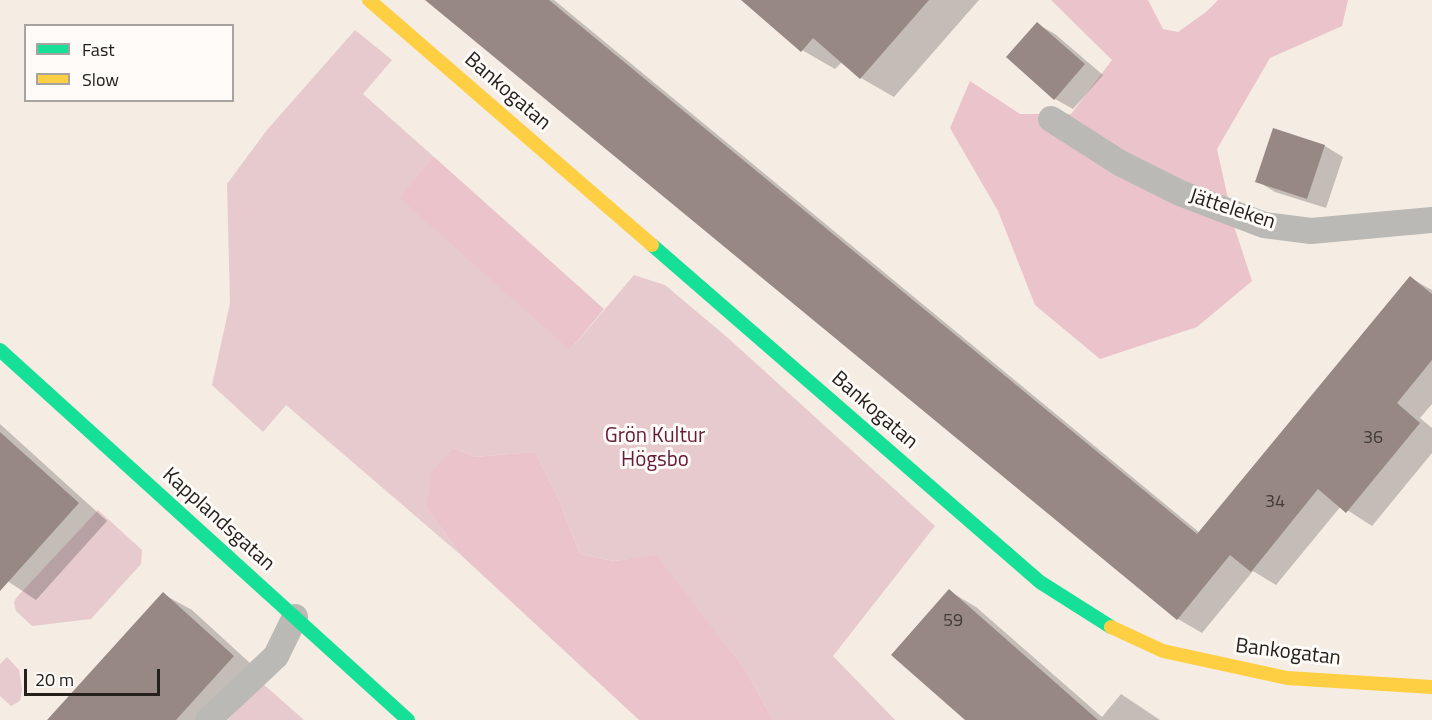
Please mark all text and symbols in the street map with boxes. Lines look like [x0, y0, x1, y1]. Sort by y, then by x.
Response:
legend [24, 24, 234, 102]
text: Fast [82, 36, 115, 63]
street label: Bankogatan [459, 48, 555, 136]
text: Slow [82, 66, 119, 93]
street label: Jätteleken [1186, 184, 1278, 236]
street label: Bankogatan [826, 367, 922, 455]
park label: Grön Kultur Högsbo [605, 424, 705, 474]
house number: 36 [1363, 428, 1383, 450]
street label: Kapplandsgatan [157, 463, 279, 577]
house number: 34 [1265, 492, 1285, 514]
house number: 59 [943, 611, 963, 633]
street label: Bankogatan [1234, 634, 1342, 672]
scale bar [27, 657, 164, 695]
text: 20 m [35, 666, 74, 693]

